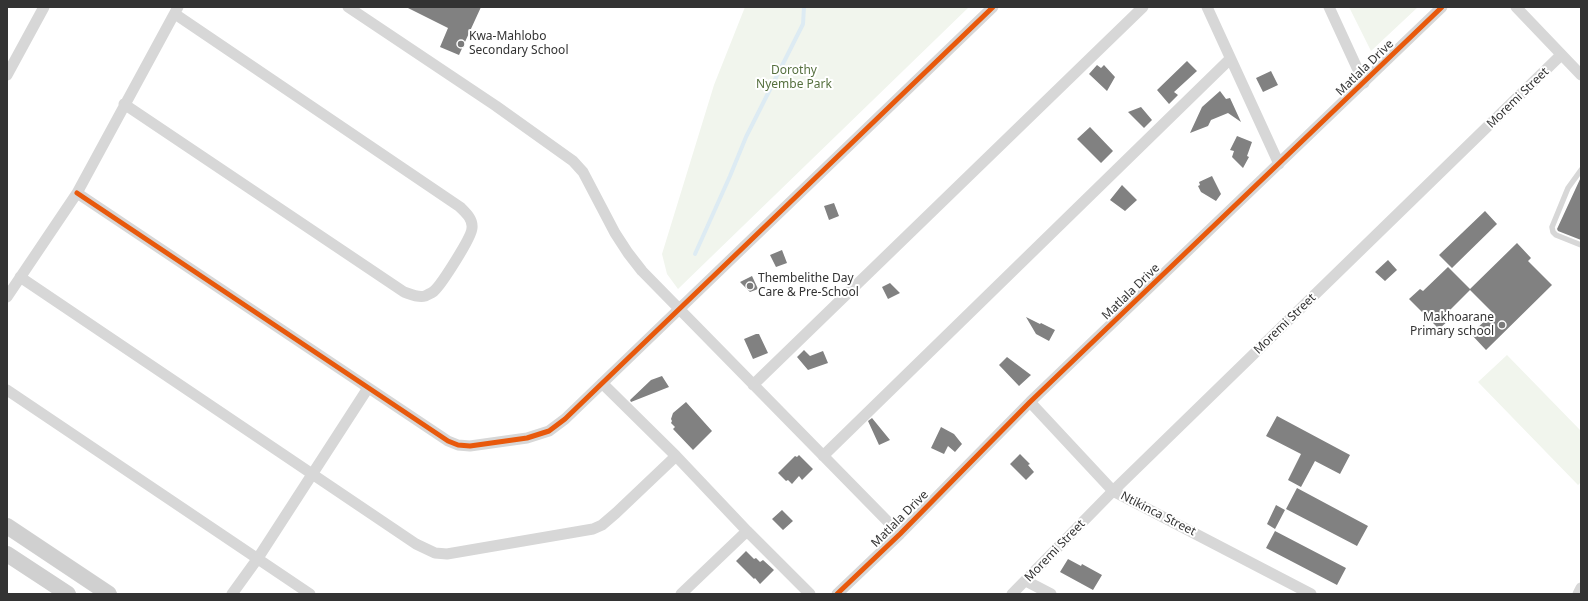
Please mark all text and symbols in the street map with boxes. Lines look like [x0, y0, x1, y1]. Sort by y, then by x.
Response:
place label: Kwa-Mahlobo Secondary School [469, 30, 568, 58]
street label: Matlala Drive [1333, 37, 1397, 99]
marker: Kwa-Mahlobo Secondary School [456, 39, 466, 49]
park label: Dorothy Nyembe Park [756, 64, 832, 92]
street label: Moremi Street [1484, 65, 1552, 131]
street label: Matlala Drive [1099, 261, 1163, 323]
place label: Thembelithe Day Care & Pre-School [758, 272, 859, 300]
marker: Thembelithe Day Care & Pre-School [745, 281, 755, 291]
street label: Moremi Street [1251, 291, 1319, 357]
place label: Makhoarane Primary school [1410, 311, 1494, 339]
marker: Makhoarane Primary school [1497, 320, 1507, 330]
street label: Matlala Drive [869, 488, 931, 550]
street label: Ntikinca Street [1118, 489, 1198, 539]
street label: Moremi Street [1022, 517, 1088, 585]

